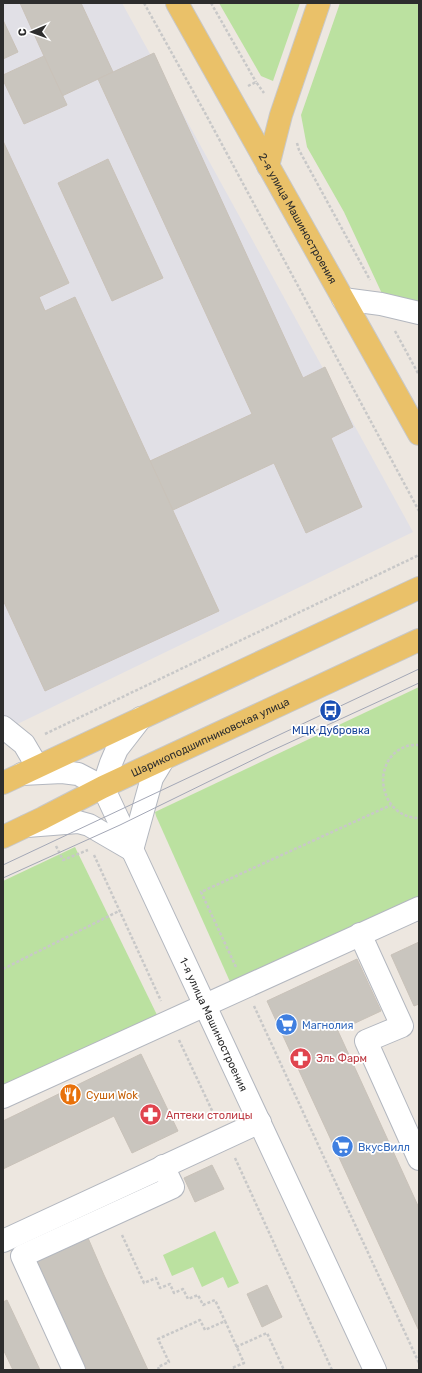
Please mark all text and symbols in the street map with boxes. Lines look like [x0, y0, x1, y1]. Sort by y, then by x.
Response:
north arrow [12, 12, 52, 52]
text: С [16, 28, 29, 36]
street label: 2-я улица Машиностроения [256, 151, 340, 286]
street label: Шарикоподшипниковская улица [129, 695, 291, 780]
bus stop icon: МЦК Дубровка [318, 697, 344, 723]
place label: МЦК Дубровка [292, 724, 370, 737]
street label: 1-я улица Машиностроения [177, 955, 251, 1094]
supermarket icon: Магнолия [273, 1012, 299, 1038]
place label: Магнолия [302, 1019, 354, 1032]
pharmacy icon: Эль Фарм [287, 1045, 313, 1071]
place label: Эль Фарм [316, 1052, 367, 1065]
restaurant icon: Суши Wok [57, 1082, 83, 1108]
place label: Суши Wok [86, 1089, 138, 1102]
pharmacy icon: Аптеки столицы [137, 1102, 163, 1128]
place label: Аптеки столицы [166, 1109, 253, 1122]
supermarket icon: ВкусВилл [329, 1134, 355, 1160]
place label: ВкусВилл [358, 1141, 410, 1154]

